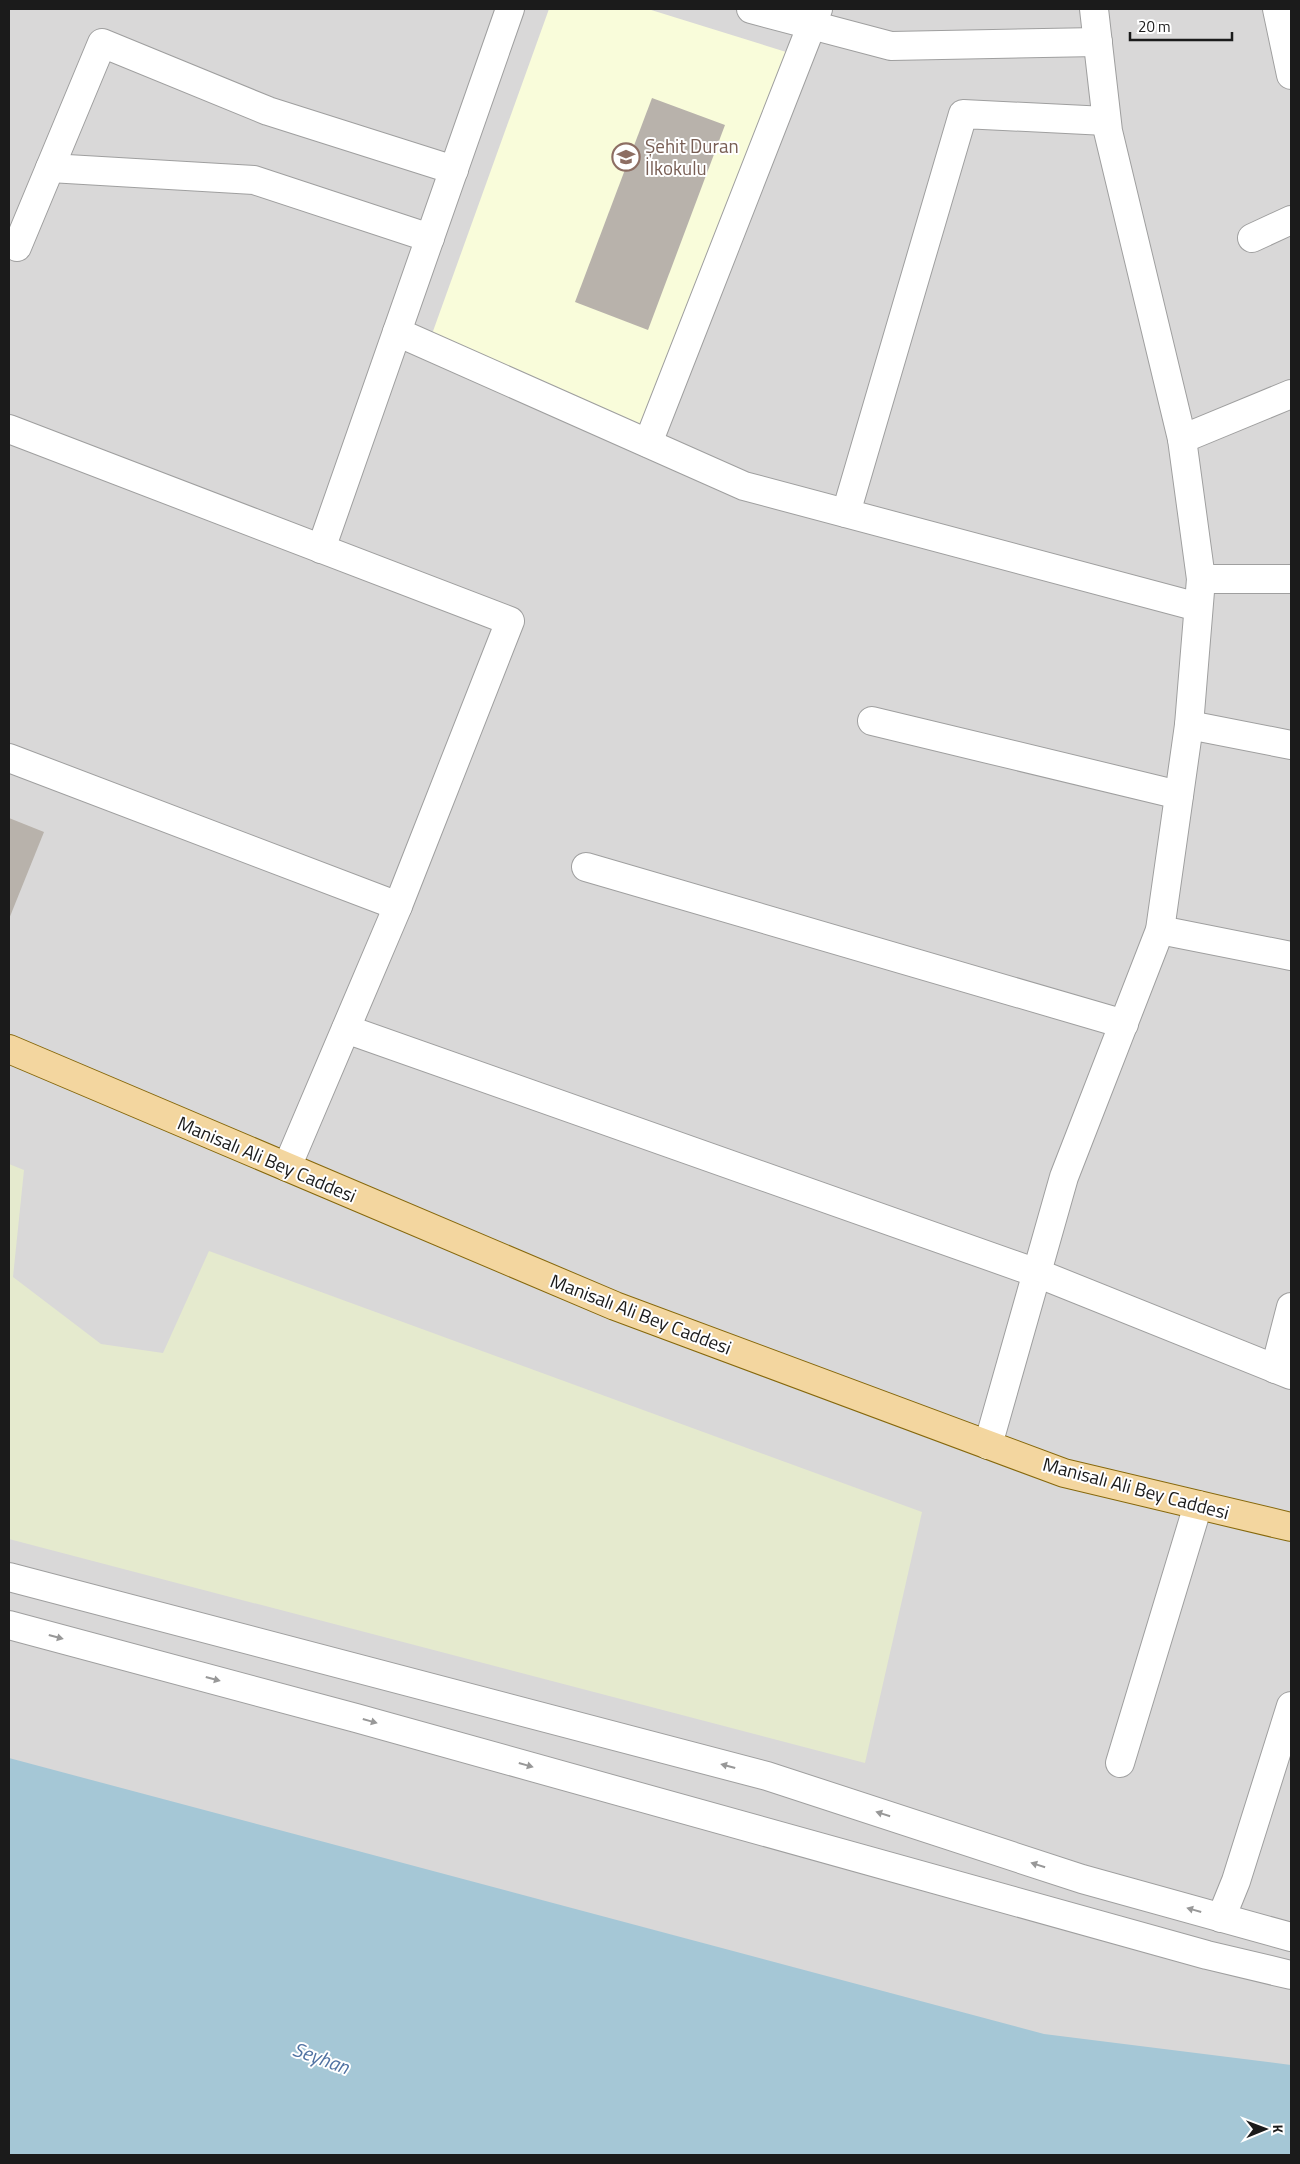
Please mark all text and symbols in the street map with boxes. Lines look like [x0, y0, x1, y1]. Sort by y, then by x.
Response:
scale bar [1130, 10, 1232, 42]
text: 20 m [1138, 15, 1171, 38]
place label: Şehit Duran İlkokulu [645, 131, 739, 182]
school or university icon: Şehit Duran İlkokulu [611, 142, 641, 172]
street label: Manisalı Ali Bey Caddesi [173, 1108, 361, 1209]
street label: Manisalı Ali Bey Caddesi [546, 1266, 736, 1361]
street label: Manisalı Ali Bey Caddesi [1040, 1449, 1233, 1526]
one-way arrow [48, 1634, 63, 1642]
one-way arrow [205, 1676, 220, 1684]
one-way arrow [362, 1718, 377, 1726]
one-way arrow [519, 1761, 534, 1769]
one-way arrow [721, 1762, 736, 1770]
one-way arrow [876, 1810, 891, 1817]
one-way arrow [1030, 1860, 1045, 1868]
one-way arrow [1186, 1906, 1201, 1914]
water label: Seyhan [289, 2033, 355, 2082]
north arrow [1240, 2104, 1290, 2154]
text: K [1268, 2124, 1289, 2134]

